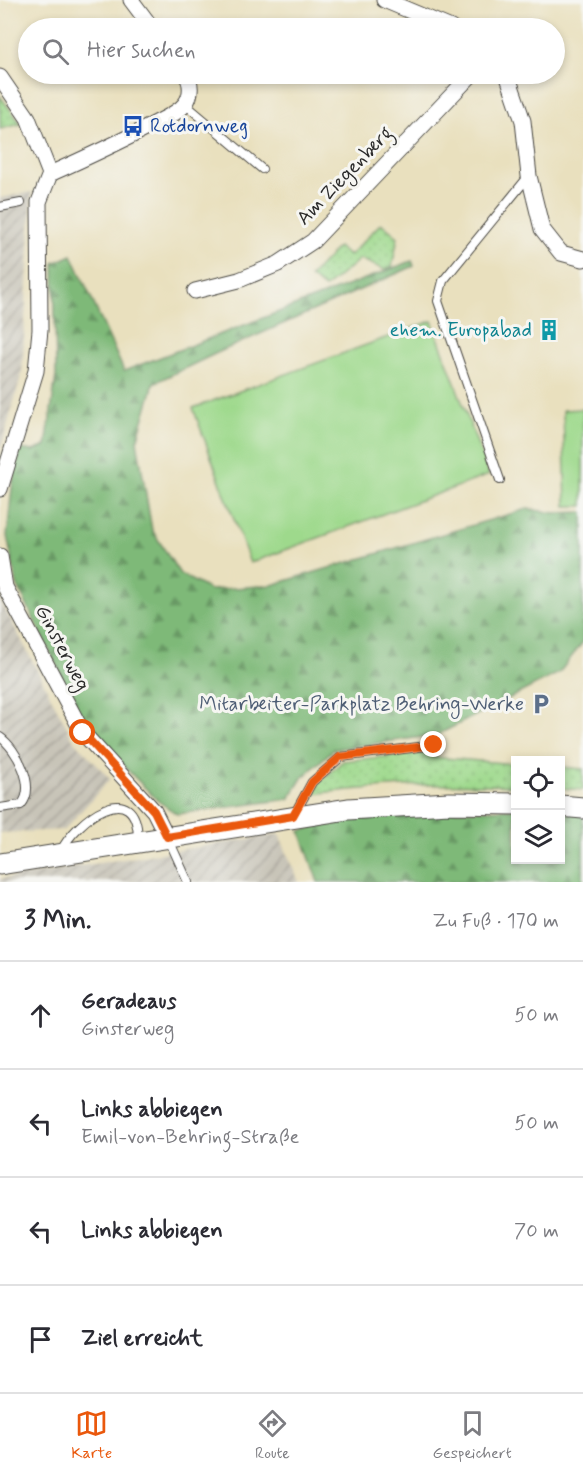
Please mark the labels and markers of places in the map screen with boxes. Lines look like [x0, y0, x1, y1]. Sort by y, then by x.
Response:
place label: Rotdornweg [150, 113, 248, 140]
bus stop icon: Rotdornweg [121, 114, 145, 138]
place label: ehem. Europabad [390, 317, 532, 344]
building icon: ehem. Europabad [537, 318, 561, 342]
place label: Mitarbeiter-Parkplatz Behring-Werke [199, 691, 524, 719]
parking icon: Mitarbeiter-Parkplatz Behring-Werke [529, 692, 553, 716]

